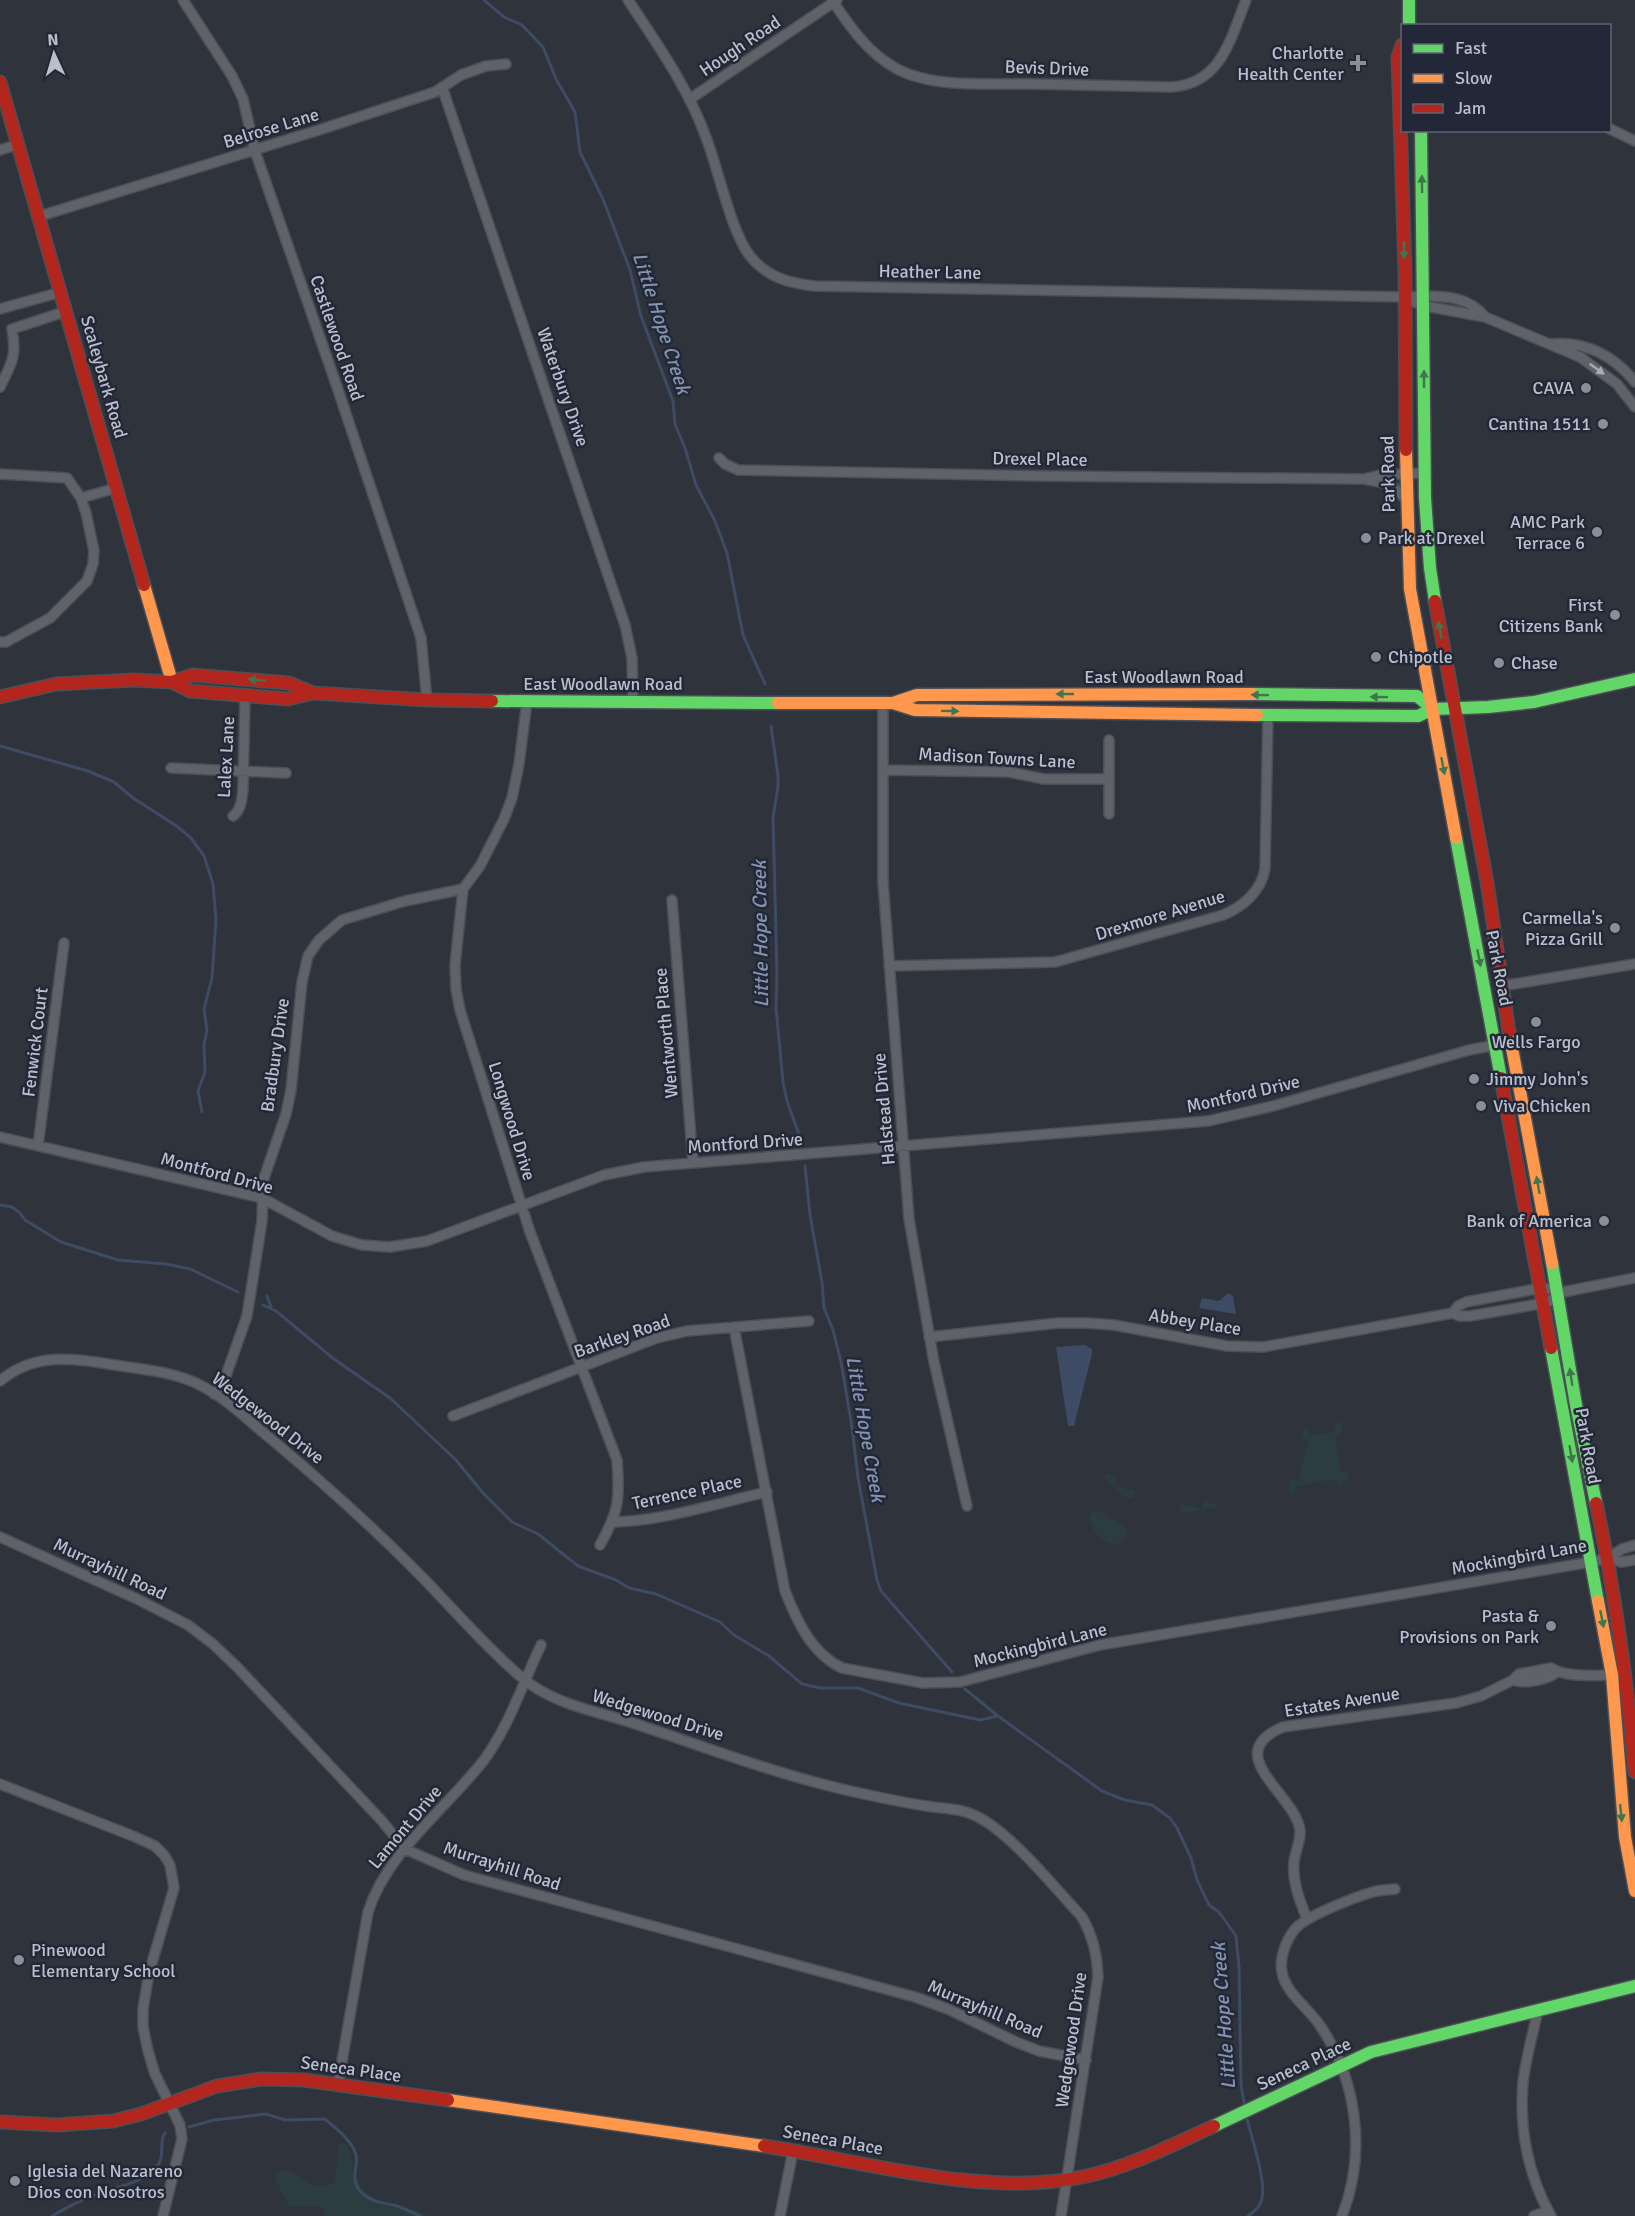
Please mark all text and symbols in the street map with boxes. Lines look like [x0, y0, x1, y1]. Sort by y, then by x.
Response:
street label: Hough Road [695, 11, 785, 81]
north arrow [24, 24, 84, 84]
legend [1401, 24, 1611, 132]
text: N [47, 30, 59, 50]
text: Fast [1455, 37, 1487, 59]
place label: Charlotte Health Center [1237, 42, 1344, 85]
marker: Charlotte Health Center [1349, 54, 1367, 72]
street label: Bevis Drive [1004, 56, 1090, 80]
text: Slow [1455, 67, 1492, 89]
text: Jam [1455, 97, 1486, 119]
street label: Belrose Lane [221, 103, 321, 153]
one-way arrow [1417, 175, 1427, 194]
one-way arrow [1399, 241, 1409, 260]
water label: Little Hope Creek [627, 249, 697, 399]
street label: Heather Lane [878, 260, 982, 284]
street label: Castlewood Road [305, 272, 369, 404]
street label: Scaleybark Road [76, 313, 132, 441]
street label: Waterbury Drive [532, 325, 594, 449]
one-way arrow [1590, 363, 1605, 375]
one-way arrow [1419, 370, 1429, 389]
place label: CAVA [1533, 377, 1574, 399]
marker: CAVA [1579, 381, 1593, 395]
place label: Cantina 1511 [1488, 413, 1591, 435]
marker: Cantina 1511 [1596, 417, 1610, 431]
street label: Park Road [1376, 435, 1400, 513]
street label: Drexel Place [992, 447, 1088, 471]
place label: AMC Park Terrace 6 [1510, 511, 1585, 554]
marker: AMC Park Terrace 6 [1590, 525, 1604, 539]
place label: Park at Drexel [1378, 527, 1485, 549]
marker: Park at Drexel [1359, 531, 1373, 545]
place label: First Citizens Bank [1499, 594, 1603, 637]
marker: First Citizens Bank [1608, 608, 1622, 622]
one-way arrow [1435, 620, 1444, 639]
place label: Chipotle [1388, 646, 1453, 668]
marker: Chipotle [1369, 650, 1383, 664]
place label: Chase [1511, 652, 1558, 674]
marker: Chase [1492, 656, 1506, 670]
street label: East Woodlawn Road [1084, 666, 1244, 688]
street label: East Woodlawn Road [523, 673, 683, 695]
one-way arrow [248, 675, 267, 685]
one-way arrow [1055, 690, 1074, 699]
one-way arrow [1250, 690, 1269, 700]
one-way arrow [1369, 692, 1388, 701]
one-way arrow [941, 706, 960, 716]
street label: Lalex Lane [213, 716, 239, 798]
street label: Madison Towns Lane [918, 743, 1076, 773]
one-way arrow [1439, 757, 1448, 776]
water label: Little Hope Creek [747, 858, 774, 1008]
street label: Drexmore Avenue [1092, 885, 1228, 945]
place label: Carmella's Pizza Grill [1522, 907, 1603, 950]
marker: Carmella's Pizza Grill [1608, 921, 1622, 935]
street label: Park Road [1481, 928, 1517, 1008]
one-way arrow [1475, 949, 1484, 968]
street label: Wentworth Place [649, 967, 683, 1099]
street label: Fenwick Court [17, 986, 53, 1098]
street label: Bradbury Drive [256, 997, 294, 1113]
marker: Wells Fargo [1529, 1015, 1543, 1029]
place label: Wells Fargo [1491, 1031, 1581, 1053]
street label: Halstead Drive [868, 1052, 900, 1166]
street label: Longwood Drive [484, 1059, 540, 1183]
place label: Jimmy John's [1486, 1068, 1588, 1090]
street label: Montford Drive [1184, 1070, 1302, 1118]
marker: Jimmy John's [1467, 1072, 1481, 1086]
place label: Viva Chicken [1493, 1095, 1591, 1117]
marker: Viva Chicken [1474, 1099, 1488, 1113]
street label: Montford Drive [686, 1128, 804, 1158]
street label: Montford Drive [158, 1147, 276, 1199]
one-way arrow [1533, 1175, 1542, 1194]
place label: Bank of America [1466, 1210, 1592, 1232]
marker: Bank of America [1597, 1214, 1611, 1228]
street label: Abbey Place [1147, 1304, 1243, 1340]
street label: Barkley Road [571, 1309, 673, 1363]
water label: Little Hope Creek [840, 1354, 891, 1506]
street label: Wedgewood Drive [207, 1367, 329, 1469]
one-way arrow [1567, 1368, 1576, 1387]
street label: Park Road [1570, 1406, 1606, 1486]
one-way arrow [1567, 1444, 1576, 1463]
street label: Terrence Place [630, 1470, 744, 1514]
street label: Murrayhill Road [50, 1533, 170, 1605]
street label: Mockingbird Lane [1450, 1534, 1588, 1580]
place label: Pasta & Provisions on Park [1399, 1605, 1539, 1648]
one-way arrow [1598, 1610, 1607, 1629]
street label: Mockingbird Lane [971, 1618, 1109, 1672]
marker: Pasta & Provisions on Park [1544, 1619, 1558, 1633]
street label: Estates Avenue [1283, 1682, 1401, 1722]
street label: Wedgewood Drive [589, 1684, 727, 1746]
street label: Lamont Drive [364, 1781, 446, 1873]
one-way arrow [1617, 1803, 1626, 1822]
street label: Murrayhill Road [440, 1837, 564, 1895]
place label: Pinewood Elementary School [31, 1939, 176, 1982]
water label: Little Hope Creek [1206, 1940, 1241, 2090]
marker: Pinewood Elementary School [12, 1953, 26, 1967]
street label: Wedgewood Drive [1051, 1971, 1091, 2109]
street label: Murrayhill Road [924, 1975, 1046, 2043]
street label: Seneca Place [1253, 2033, 1355, 2095]
street label: Seneca Place [299, 2051, 403, 2087]
street label: Seneca Place [781, 2120, 885, 2160]
place label: Iglesia del Nazareno Dios con Nosotros [27, 2160, 183, 2203]
marker: Iglesia del Nazareno Dios con Nosotros [8, 2174, 22, 2188]

